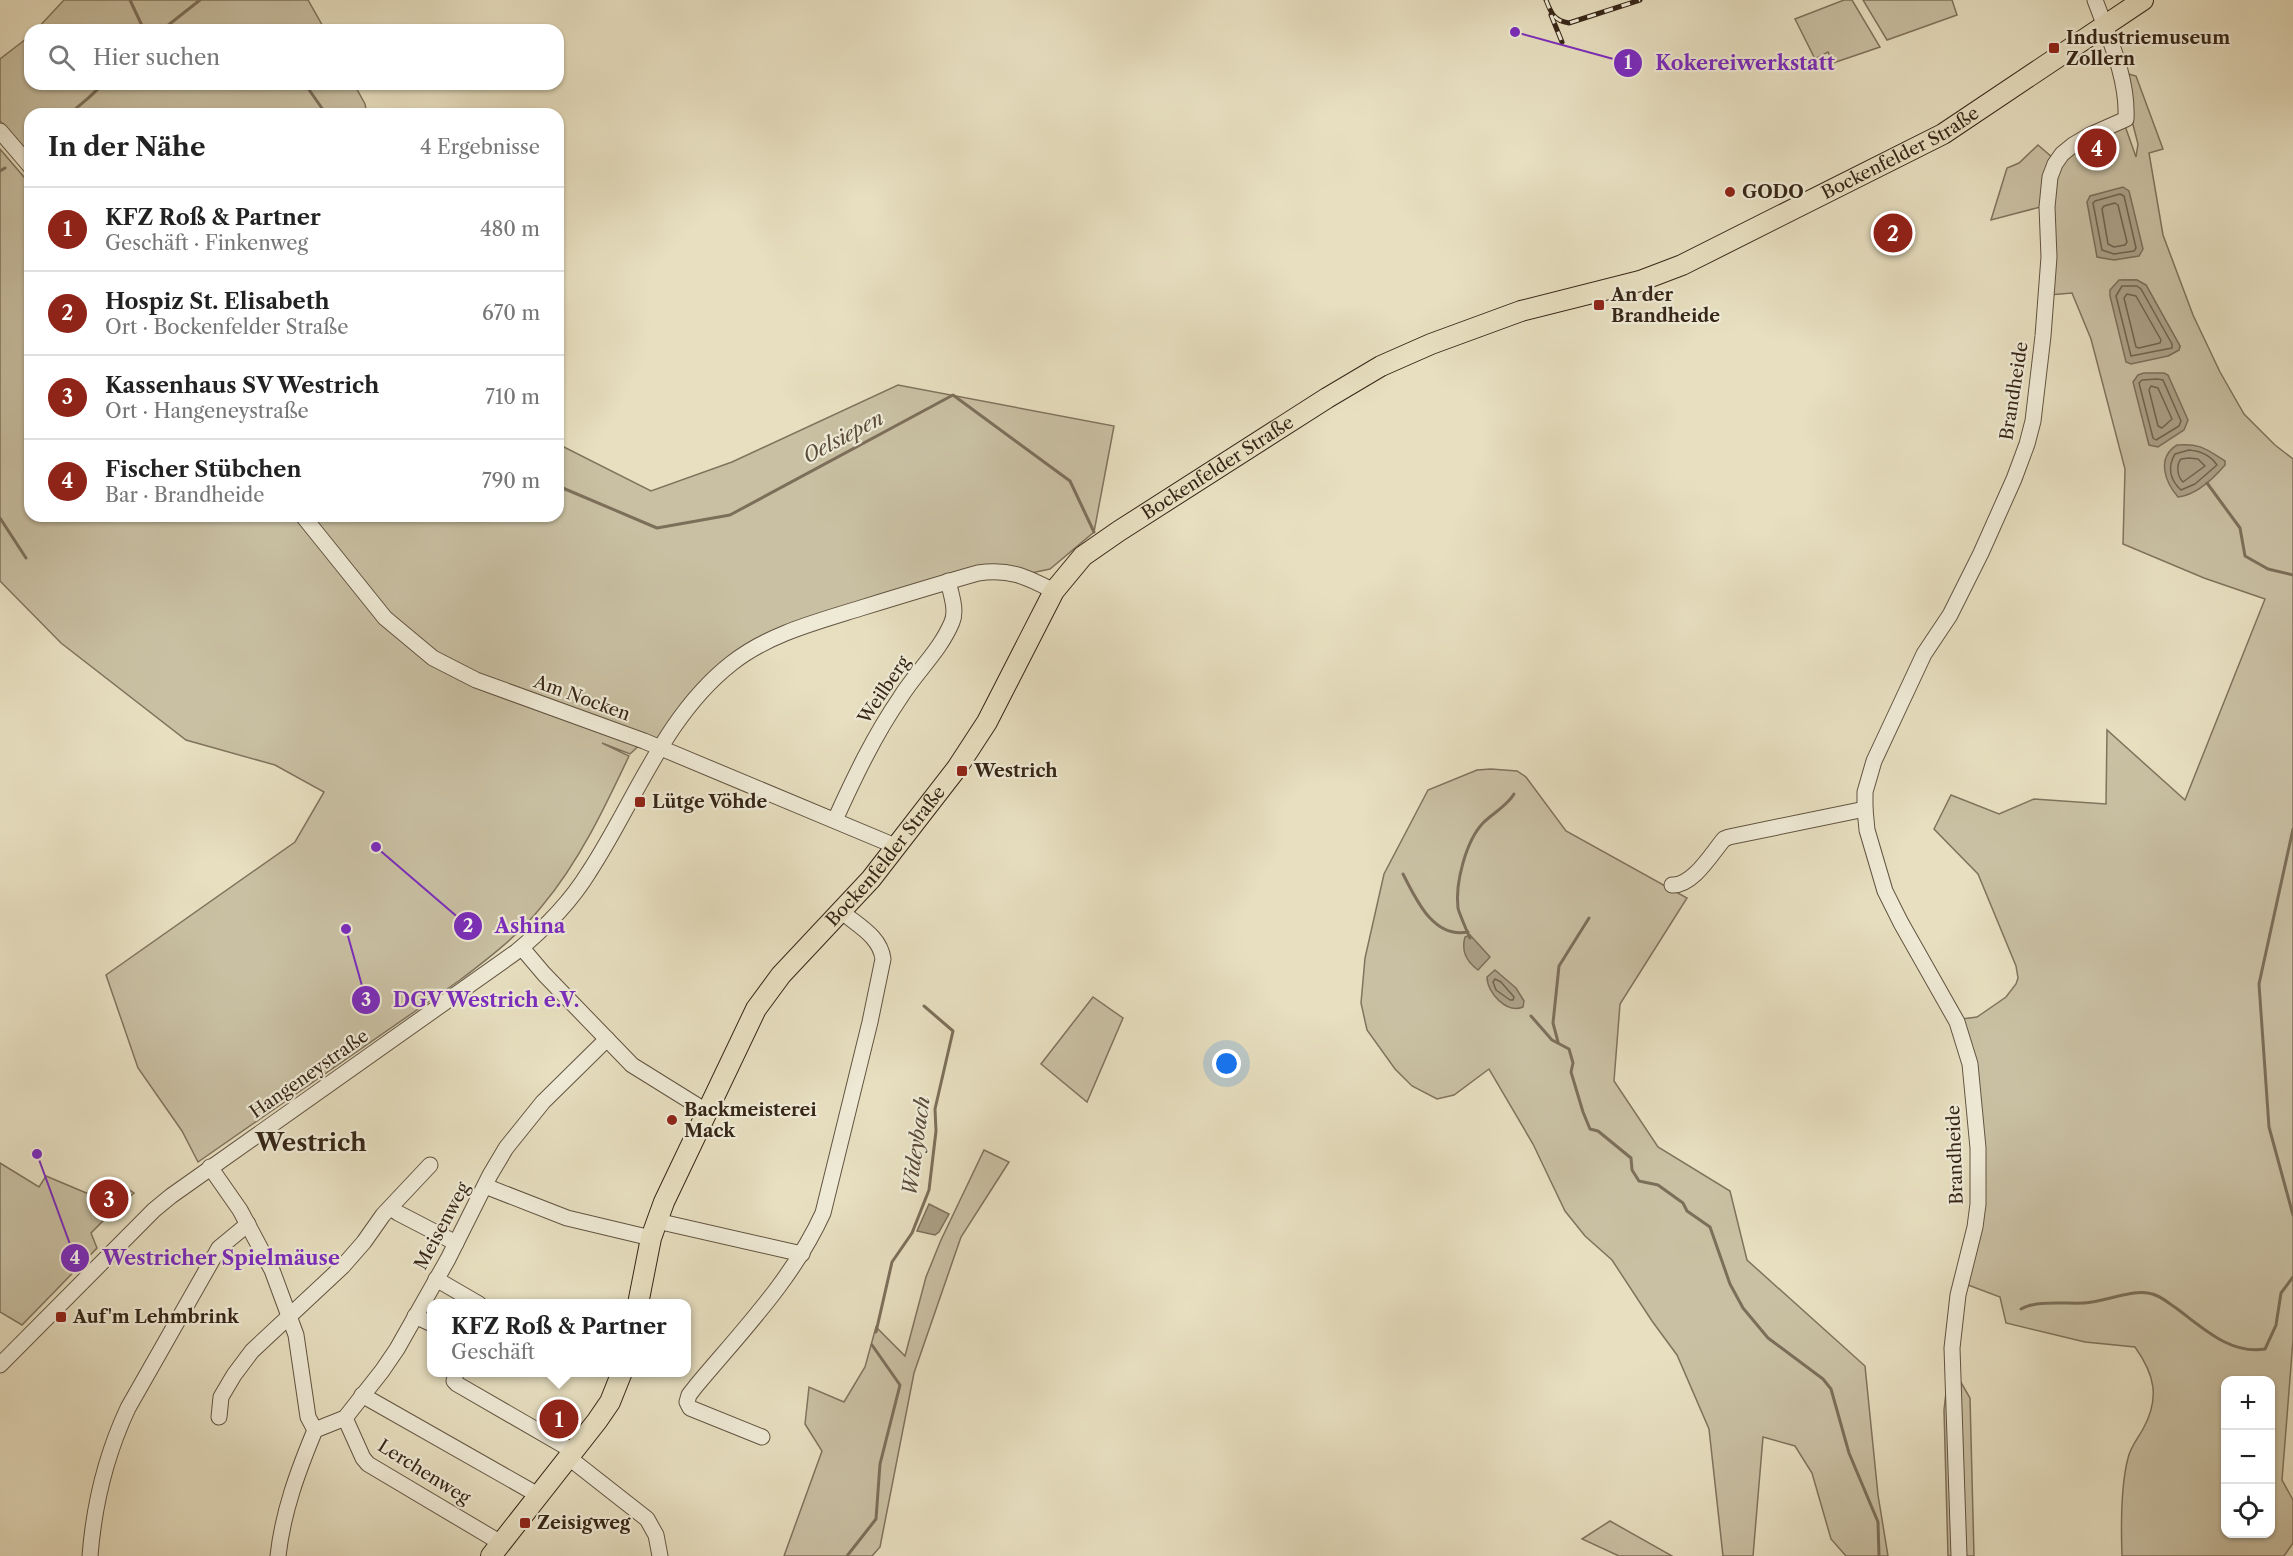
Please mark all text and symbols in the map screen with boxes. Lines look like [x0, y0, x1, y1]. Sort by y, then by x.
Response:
search box [24, 24, 564, 90]
place label: Industriemuseum Zollern [2066, 27, 2230, 70]
icon: search [45, 41, 78, 74]
marker: Industriemuseum Zollern [2047, 41, 2061, 55]
text: Hier suchen [93, 44, 220, 71]
callout: Kokereiwerkstatt [1613, 44, 1847, 82]
text: Kokereiwerkstatt [1655, 51, 1835, 75]
text: 1 [1624, 52, 1632, 74]
street label: Bockenfelder Straße [1818, 102, 1983, 204]
pin: 4 [2078, 126, 2116, 170]
text: In der Nähe [48, 131, 205, 163]
text: 4 Ergebnisse [420, 135, 540, 159]
place label: GODO [1742, 181, 1804, 203]
marker: GODO [1723, 185, 1737, 199]
text: KFZ Roß & Partner [105, 204, 321, 231]
pin: 2 [1874, 210, 1912, 256]
text: 1 [63, 217, 72, 241]
text: 480 m [480, 217, 540, 241]
text: Geschäft · Finkenweg [105, 231, 308, 255]
place label: An der Brandheide [1610, 284, 1720, 327]
text: Hospiz St. Elisabeth [105, 288, 330, 315]
marker: An der Brandheide [1592, 298, 1606, 312]
text: 2 [62, 301, 73, 325]
text: 670 m [482, 301, 540, 325]
text: Ort · Bockenfelder Straße [105, 315, 348, 339]
street label: Brandheide [1995, 340, 2033, 442]
text: Kassenhaus SV Westrich [105, 372, 379, 399]
text: 3 [62, 385, 73, 409]
text: 710 m [485, 385, 540, 409]
text: Ort · Hangeneystraße [105, 399, 309, 423]
water label: Oelsiepen [799, 406, 887, 468]
street label: Bockenfelder Straße [1138, 411, 1298, 525]
text: Fischer Stübchen [105, 456, 302, 483]
text: 4 [62, 469, 73, 493]
text: 790 m [482, 469, 540, 493]
text: Bar · Brandheide [105, 483, 265, 507]
street label: Weilberg [853, 652, 915, 729]
street label: Am Nocken [530, 670, 633, 726]
place label: Westrich [973, 760, 1058, 782]
marker: Westrich [955, 764, 969, 778]
street label: Bockenfelder Straße [821, 782, 950, 931]
place label: Lütge Vöhde [652, 791, 768, 813]
marker: Lütge Vöhde [633, 795, 647, 809]
callout: Ashina [453, 907, 578, 945]
text: Ashina [494, 914, 566, 938]
text: 2 [463, 915, 473, 937]
callout: DGV Westrich e.V. [351, 981, 592, 1019]
text: DGV Westrich e.V. [393, 988, 579, 1012]
text: 3 [361, 989, 371, 1011]
street label: Hangeneystraße [245, 1025, 373, 1123]
your location [1212, 1049, 1241, 1078]
water label: Wideybach [897, 1095, 935, 1197]
place label: Backmeisterei Mack [684, 1099, 817, 1142]
street label: Brandheide [1942, 1105, 1968, 1205]
marker: Backmeisterei Mack [665, 1113, 679, 1127]
district label: Westrich [254, 1128, 367, 1157]
pin: 3 [90, 1176, 128, 1222]
street label: Meisenweg [410, 1178, 474, 1274]
callout: Westricher Spielmäuse [60, 1239, 351, 1277]
text: Westricher Spielmäuse [101, 1246, 340, 1270]
text: 4 [70, 1247, 80, 1269]
popup [427, 1299, 691, 1377]
place label: Auf'm Lehmbrink [72, 1306, 240, 1328]
marker: Auf'm Lehmbrink [54, 1310, 68, 1324]
text: KFZ Roß & Partner [451, 1313, 667, 1340]
text: Geschäft [451, 1340, 535, 1364]
map controls [2221, 1376, 2275, 1538]
button: + [2221, 1376, 2275, 1430]
pin: 1 [540, 1396, 578, 1442]
button: − [2221, 1430, 2275, 1484]
street label: Lerchenweg [374, 1435, 475, 1509]
button: locate [2221, 1484, 2275, 1538]
place label: Zeisigweg [537, 1512, 631, 1534]
marker: Zeisigweg [518, 1516, 532, 1530]

